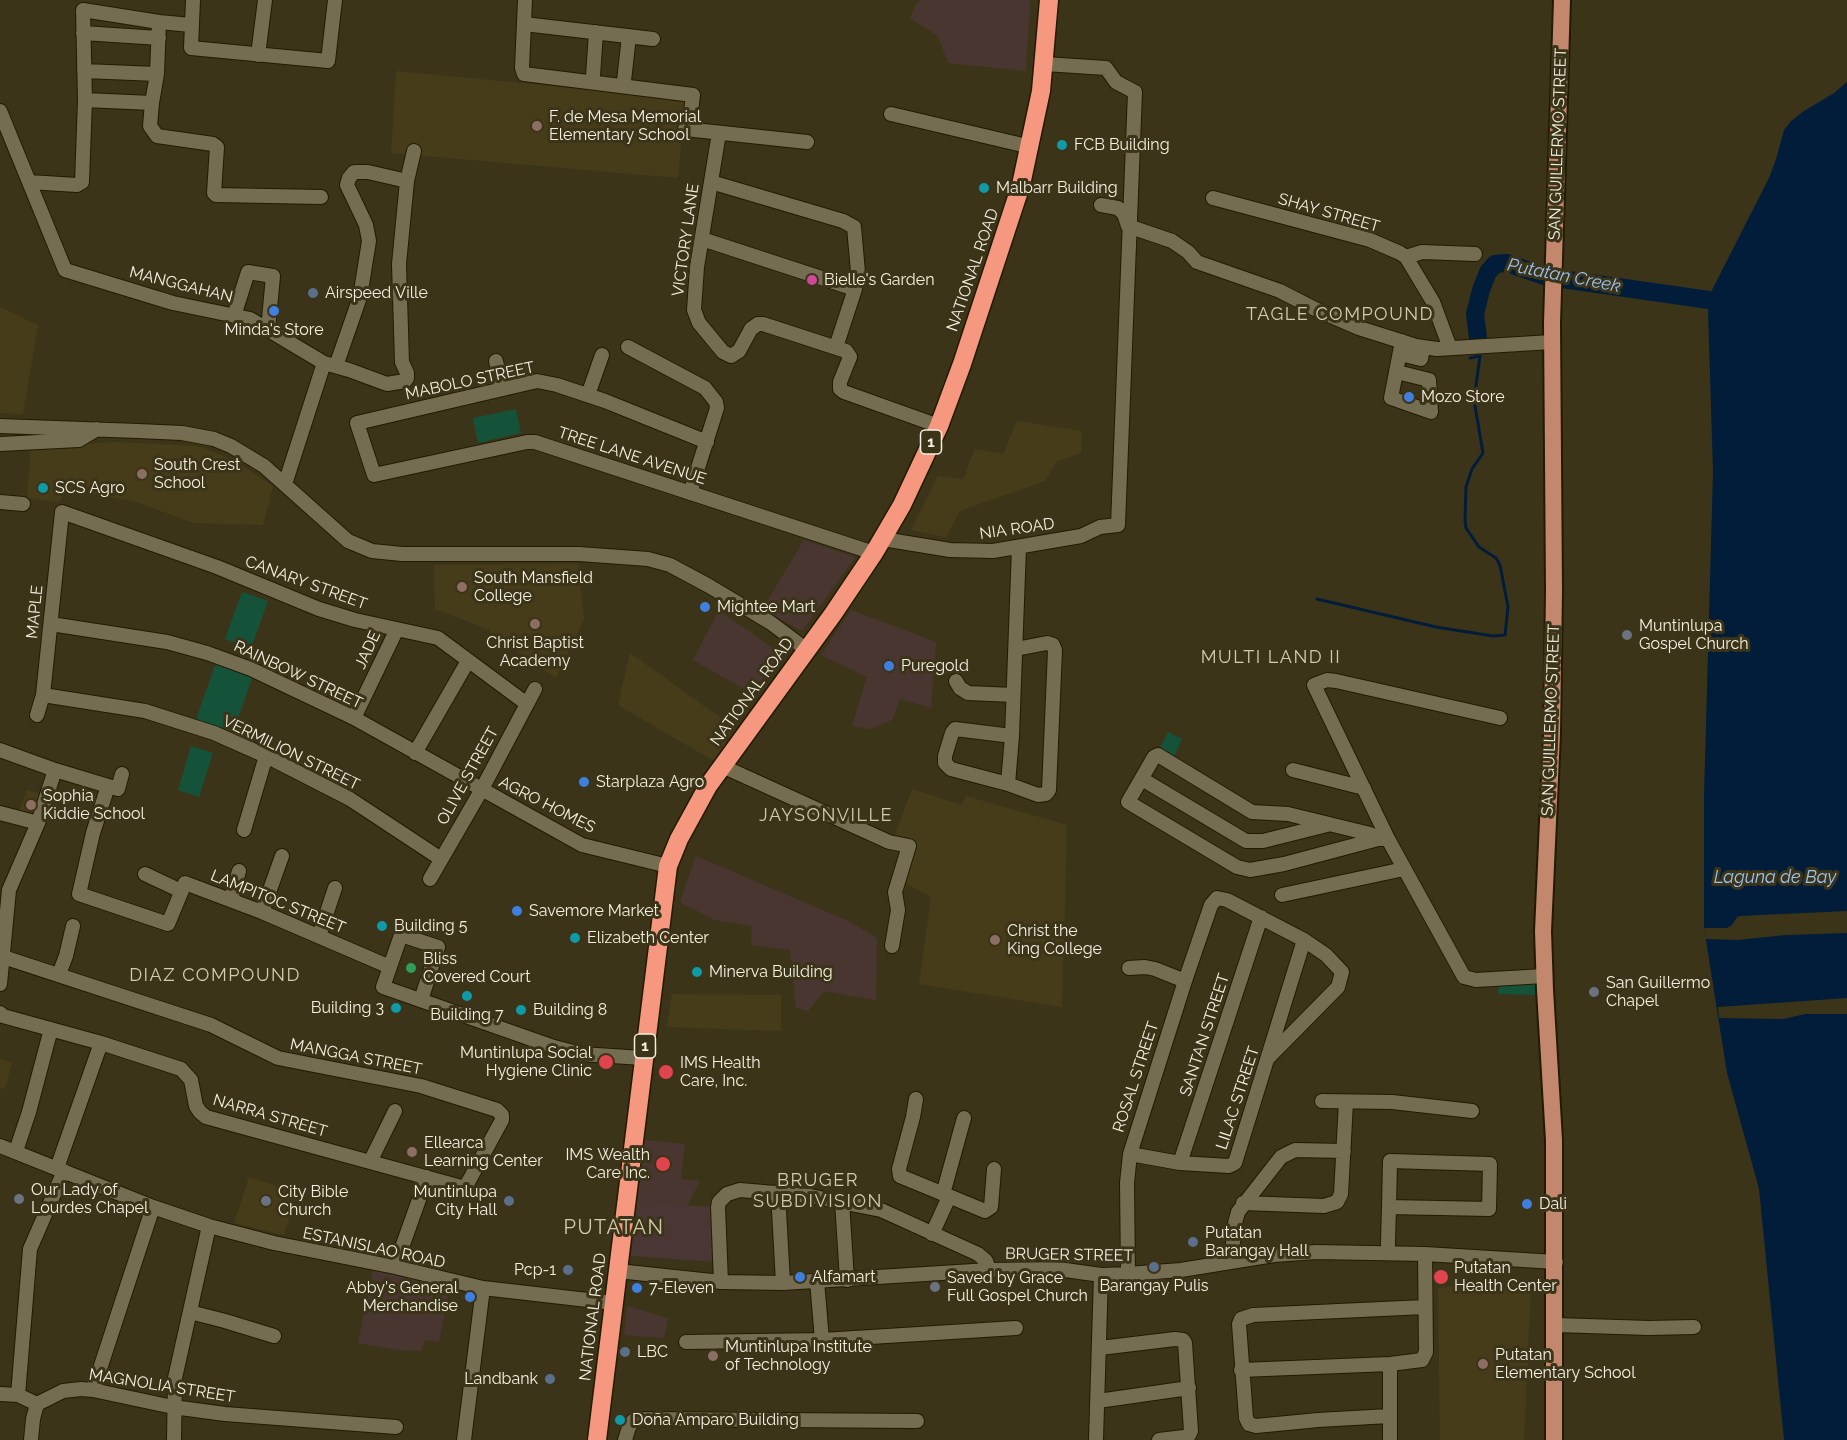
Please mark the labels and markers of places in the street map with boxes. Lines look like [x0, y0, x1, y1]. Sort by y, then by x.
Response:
place label: F. de Mesa Memorial Elementary School [549, 107, 701, 145]
marker: F. de Mesa Memorial Elementary School [530, 119, 544, 133]
place label: FCB Building [1074, 135, 1170, 155]
marker: FCB Building [1055, 138, 1069, 152]
place label: Malbarr Building [996, 178, 1118, 198]
marker: Malbarr Building [977, 181, 991, 195]
place label: Bielle's Garden [824, 270, 934, 290]
marker: Bielle's Garden [805, 273, 819, 287]
place label: Airspeed Ville [325, 283, 428, 303]
marker: Airspeed Ville [306, 286, 320, 300]
marker: Minda's Store [267, 304, 281, 318]
place label: Minda's Store [224, 320, 324, 340]
place label: Mozo Store [1421, 387, 1505, 407]
marker: Mozo Store [1402, 390, 1416, 404]
place label: South Crest School [154, 455, 240, 493]
marker: South Crest School [135, 467, 149, 481]
place label: SCS Agro [55, 478, 125, 498]
marker: SCS Agro [36, 481, 50, 495]
place label: South Mansfield College [474, 568, 593, 606]
marker: South Mansfield College [455, 580, 469, 594]
place label: Mightee Mart [717, 597, 815, 617]
marker: Mightee Mart [698, 600, 712, 614]
place label: Muntinlupa Gospel Church [1639, 616, 1749, 654]
marker: Christ Baptist Academy [528, 617, 542, 631]
marker: Muntinlupa Gospel Church [1620, 628, 1634, 642]
place label: Christ Baptist Academy [486, 633, 584, 671]
place label: Puregold [901, 656, 969, 676]
marker: Puregold [882, 659, 896, 673]
place label: Starplaza Agro [596, 772, 704, 792]
marker: Starplaza Agro [577, 775, 591, 789]
place label: Sophia Kiddie School [43, 786, 145, 824]
marker: Sophia Kiddie School [24, 798, 38, 812]
place label: Savemore Market [529, 901, 659, 921]
marker: Savemore Market [510, 904, 524, 918]
place label: Building 5 [394, 916, 467, 936]
marker: Building 5 [375, 919, 389, 933]
place label: Christ the King College [1007, 921, 1102, 959]
place label: Elizabeth Center [587, 928, 709, 948]
marker: Elizabeth Center [568, 931, 582, 945]
marker: Christ the King College [988, 933, 1002, 947]
place label: Bliss Covered Court [423, 949, 531, 987]
marker: Bliss Covered Court [404, 961, 418, 975]
place label: Minerva Building [709, 962, 833, 982]
marker: Minerva Building [690, 965, 704, 979]
place label: San Guillermo Chapel [1606, 973, 1710, 1011]
marker: San Guillermo Chapel [1587, 985, 1601, 999]
marker: Building 7 [460, 989, 474, 1003]
place label: Building 3 [311, 998, 384, 1018]
place label: Building 8 [533, 1000, 607, 1020]
marker: Building 3 [389, 1001, 403, 1015]
marker: Building 8 [514, 1003, 528, 1017]
place label: Building 7 [430, 1005, 504, 1025]
place label: Muntinlupa Social Hygiene Clinic [460, 1043, 592, 1081]
marker: Muntinlupa Social Hygiene Clinic [597, 1053, 615, 1071]
place label: IMS Health Care, Inc. [680, 1053, 761, 1091]
marker: IMS Health Care, Inc. [657, 1063, 675, 1081]
place label: Ellearca Learning Center [424, 1133, 543, 1171]
marker: Ellearca Learning Center [405, 1145, 419, 1159]
place label: IMS Wealth Care Inc. [565, 1145, 650, 1183]
marker: IMS Wealth Care Inc. [654, 1155, 672, 1173]
place label: Our Lady of Lourdes Chapel [31, 1180, 148, 1218]
place label: City Bible Church [278, 1182, 348, 1220]
place label: Muntinlupa City Hall [414, 1182, 497, 1220]
marker: Our Lady of Lourdes Chapel [12, 1192, 26, 1206]
marker: City Bible Church [259, 1194, 273, 1208]
marker: Muntinlupa City Hall [502, 1194, 516, 1208]
place label: Dali [1539, 1194, 1567, 1214]
marker: Dali [1520, 1197, 1534, 1211]
place label: Putatan Barangay Hall [1205, 1223, 1308, 1261]
marker: Putatan Barangay Hall [1186, 1235, 1200, 1249]
place label: Putatan Health Center [1454, 1258, 1557, 1296]
place label: Pcp-1 [514, 1260, 556, 1280]
marker: Barangay Pulis [1147, 1260, 1161, 1274]
marker: Pcp-1 [561, 1263, 575, 1277]
place label: Alfamart [812, 1267, 876, 1287]
place label: Saved by Grace Full Gospel Church [947, 1268, 1088, 1306]
marker: Putatan Health Center [1432, 1268, 1450, 1286]
marker: Alfamart [793, 1270, 807, 1284]
place label: Barangay Pulis [1099, 1276, 1209, 1296]
place label: Abby's General Merchandise [346, 1278, 458, 1316]
place label: 7-Eleven [649, 1278, 714, 1298]
marker: Saved by Grace Full Gospel Church [928, 1280, 942, 1294]
marker: 7-Eleven [630, 1281, 644, 1295]
marker: Abby's General Merchandise [463, 1290, 477, 1304]
place label: Muntinlupa Institute of Technology [725, 1337, 872, 1375]
place label: LBC [637, 1342, 668, 1362]
marker: LBC [618, 1345, 632, 1359]
place label: Putatan Elementary School [1495, 1345, 1635, 1383]
marker: Muntinlupa Institute of Technology [706, 1349, 720, 1363]
marker: Putatan Elementary School [1476, 1357, 1490, 1371]
place label: Landbank [464, 1369, 538, 1389]
marker: Landbank [543, 1372, 557, 1386]
place label: Doña Amparo Building [632, 1410, 799, 1430]
marker: Doña Amparo Building [613, 1413, 627, 1427]

